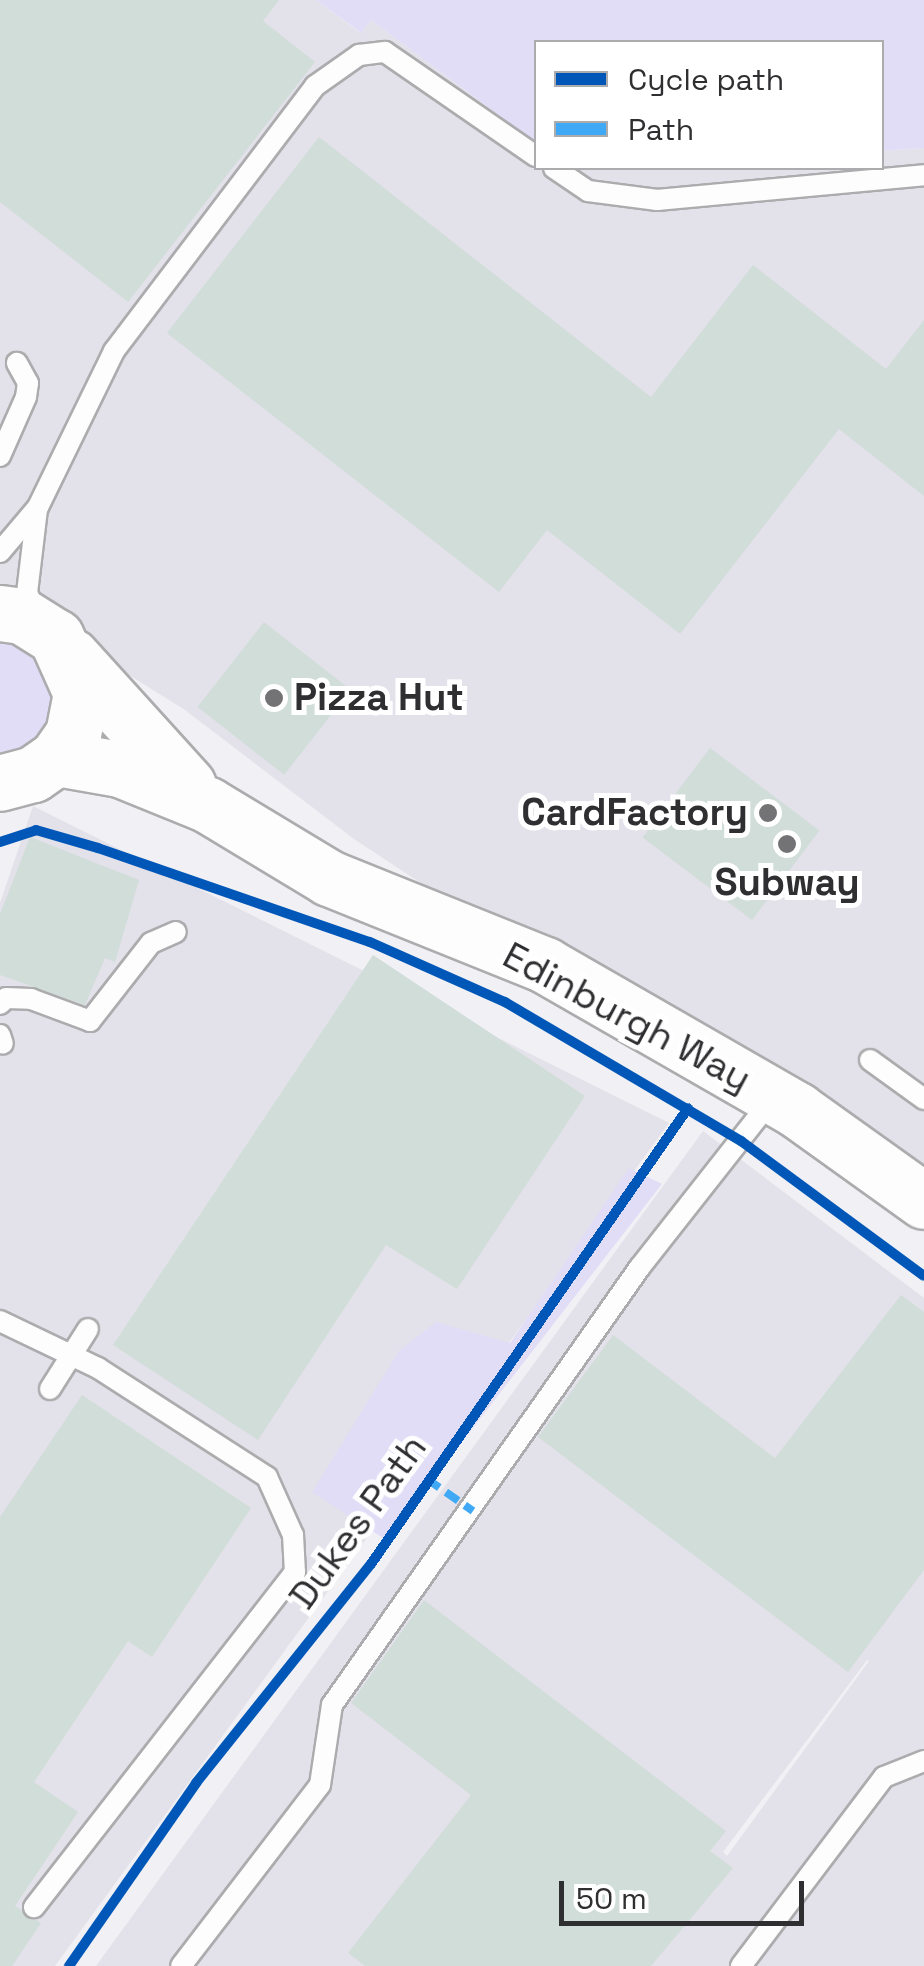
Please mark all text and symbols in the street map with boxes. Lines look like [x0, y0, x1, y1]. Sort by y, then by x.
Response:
legend [534, 40, 884, 170]
text: Cycle path [628, 60, 784, 99]
text: Path [628, 110, 694, 149]
place label: Pizza Hut [294, 675, 464, 721]
marker: Pizza Hut [263, 687, 285, 709]
place label: CardFactory [521, 790, 748, 836]
marker: CardFactory [757, 802, 779, 824]
marker: Subway [776, 833, 798, 855]
place label: Subway [714, 860, 860, 906]
street label: Edinburgh Way [495, 932, 759, 1102]
street label: Dukes Path [280, 1426, 436, 1618]
scale bar [564, 1861, 809, 1923]
text: 50 m [576, 1879, 647, 1918]

